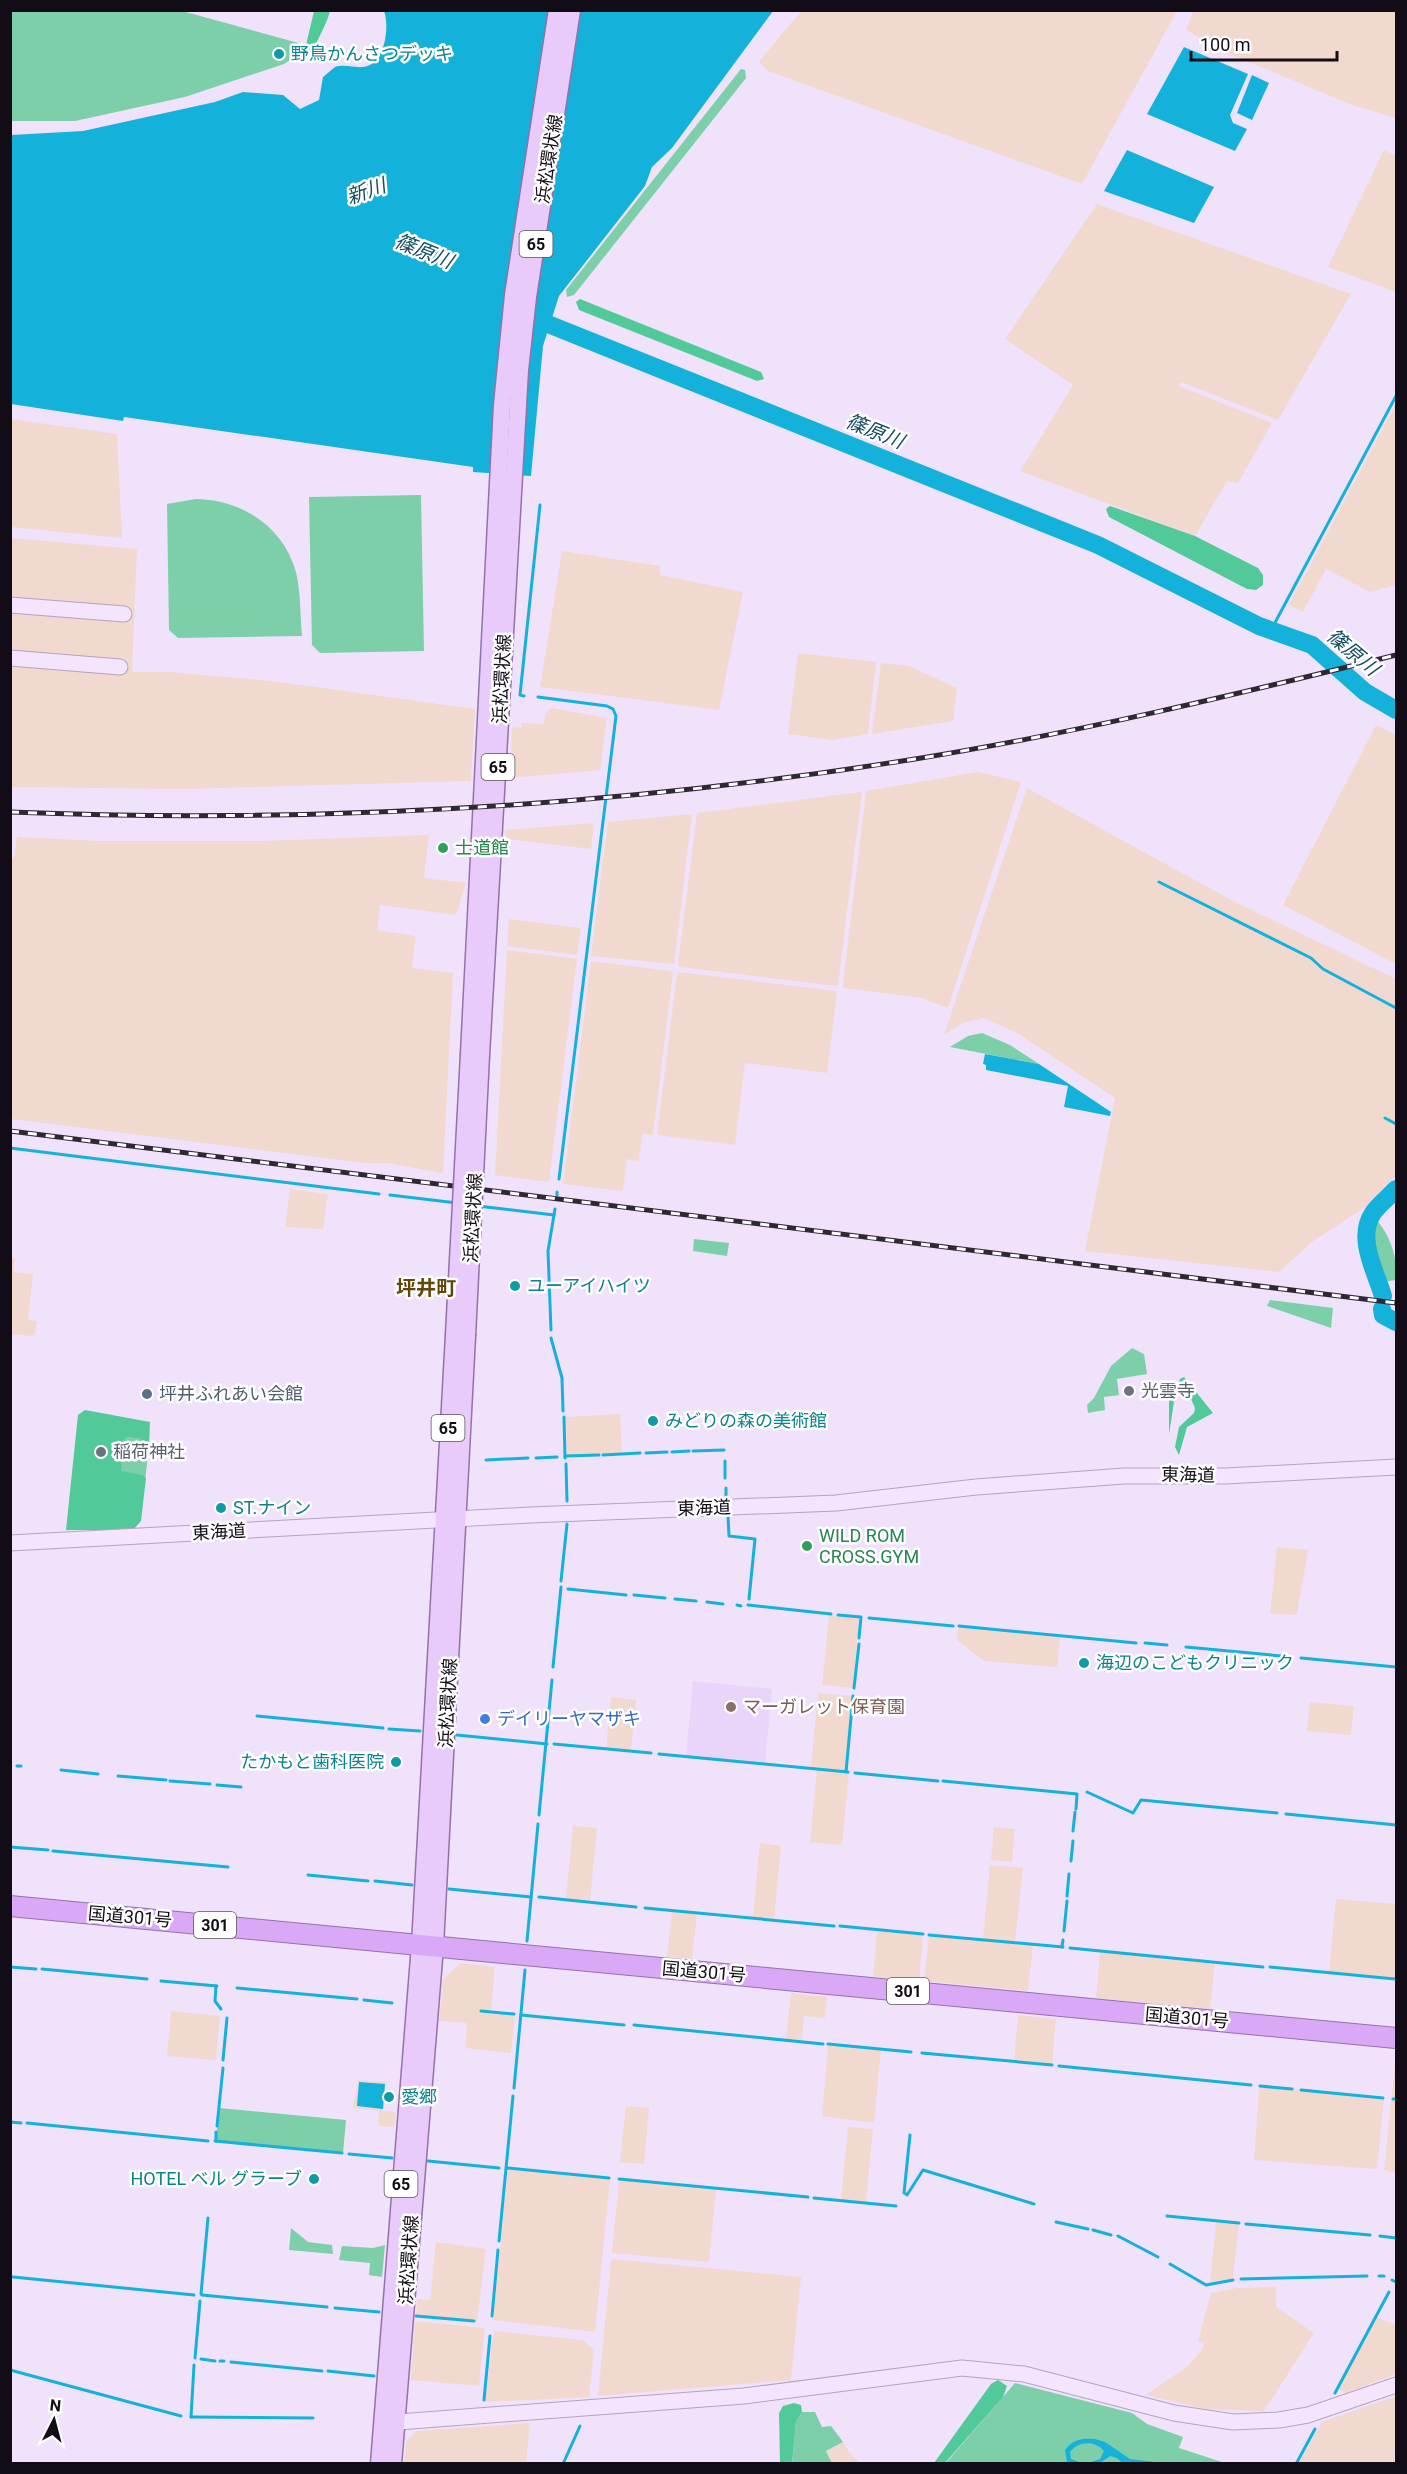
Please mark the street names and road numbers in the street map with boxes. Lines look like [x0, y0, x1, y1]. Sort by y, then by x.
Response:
street label: 浜松環状線 [531, 113, 566, 205]
road number: 65 [520, 231, 552, 257]
street label: 浜松環状線 [489, 633, 514, 724]
road number: 65 [482, 754, 514, 780]
street label: 浜松環状線 [460, 1172, 485, 1263]
road number: 65 [432, 1415, 464, 1441]
street label: 東海道 [1161, 1464, 1215, 1485]
street label: 東海道 [677, 1496, 731, 1519]
street label: 東海道 [191, 1520, 246, 1543]
street label: 浜松環状線 [435, 1657, 460, 1748]
street label: 国道301号 [87, 1902, 173, 1931]
road number: 301 [194, 1912, 236, 1938]
street label: 国道301号 [661, 1957, 747, 1986]
road number: 301 [887, 1978, 929, 2004]
street label: 国道301号 [1144, 2003, 1230, 2032]
road number: 65 [384, 2171, 418, 2197]
street label: 浜松環状線 [395, 2214, 422, 2306]

